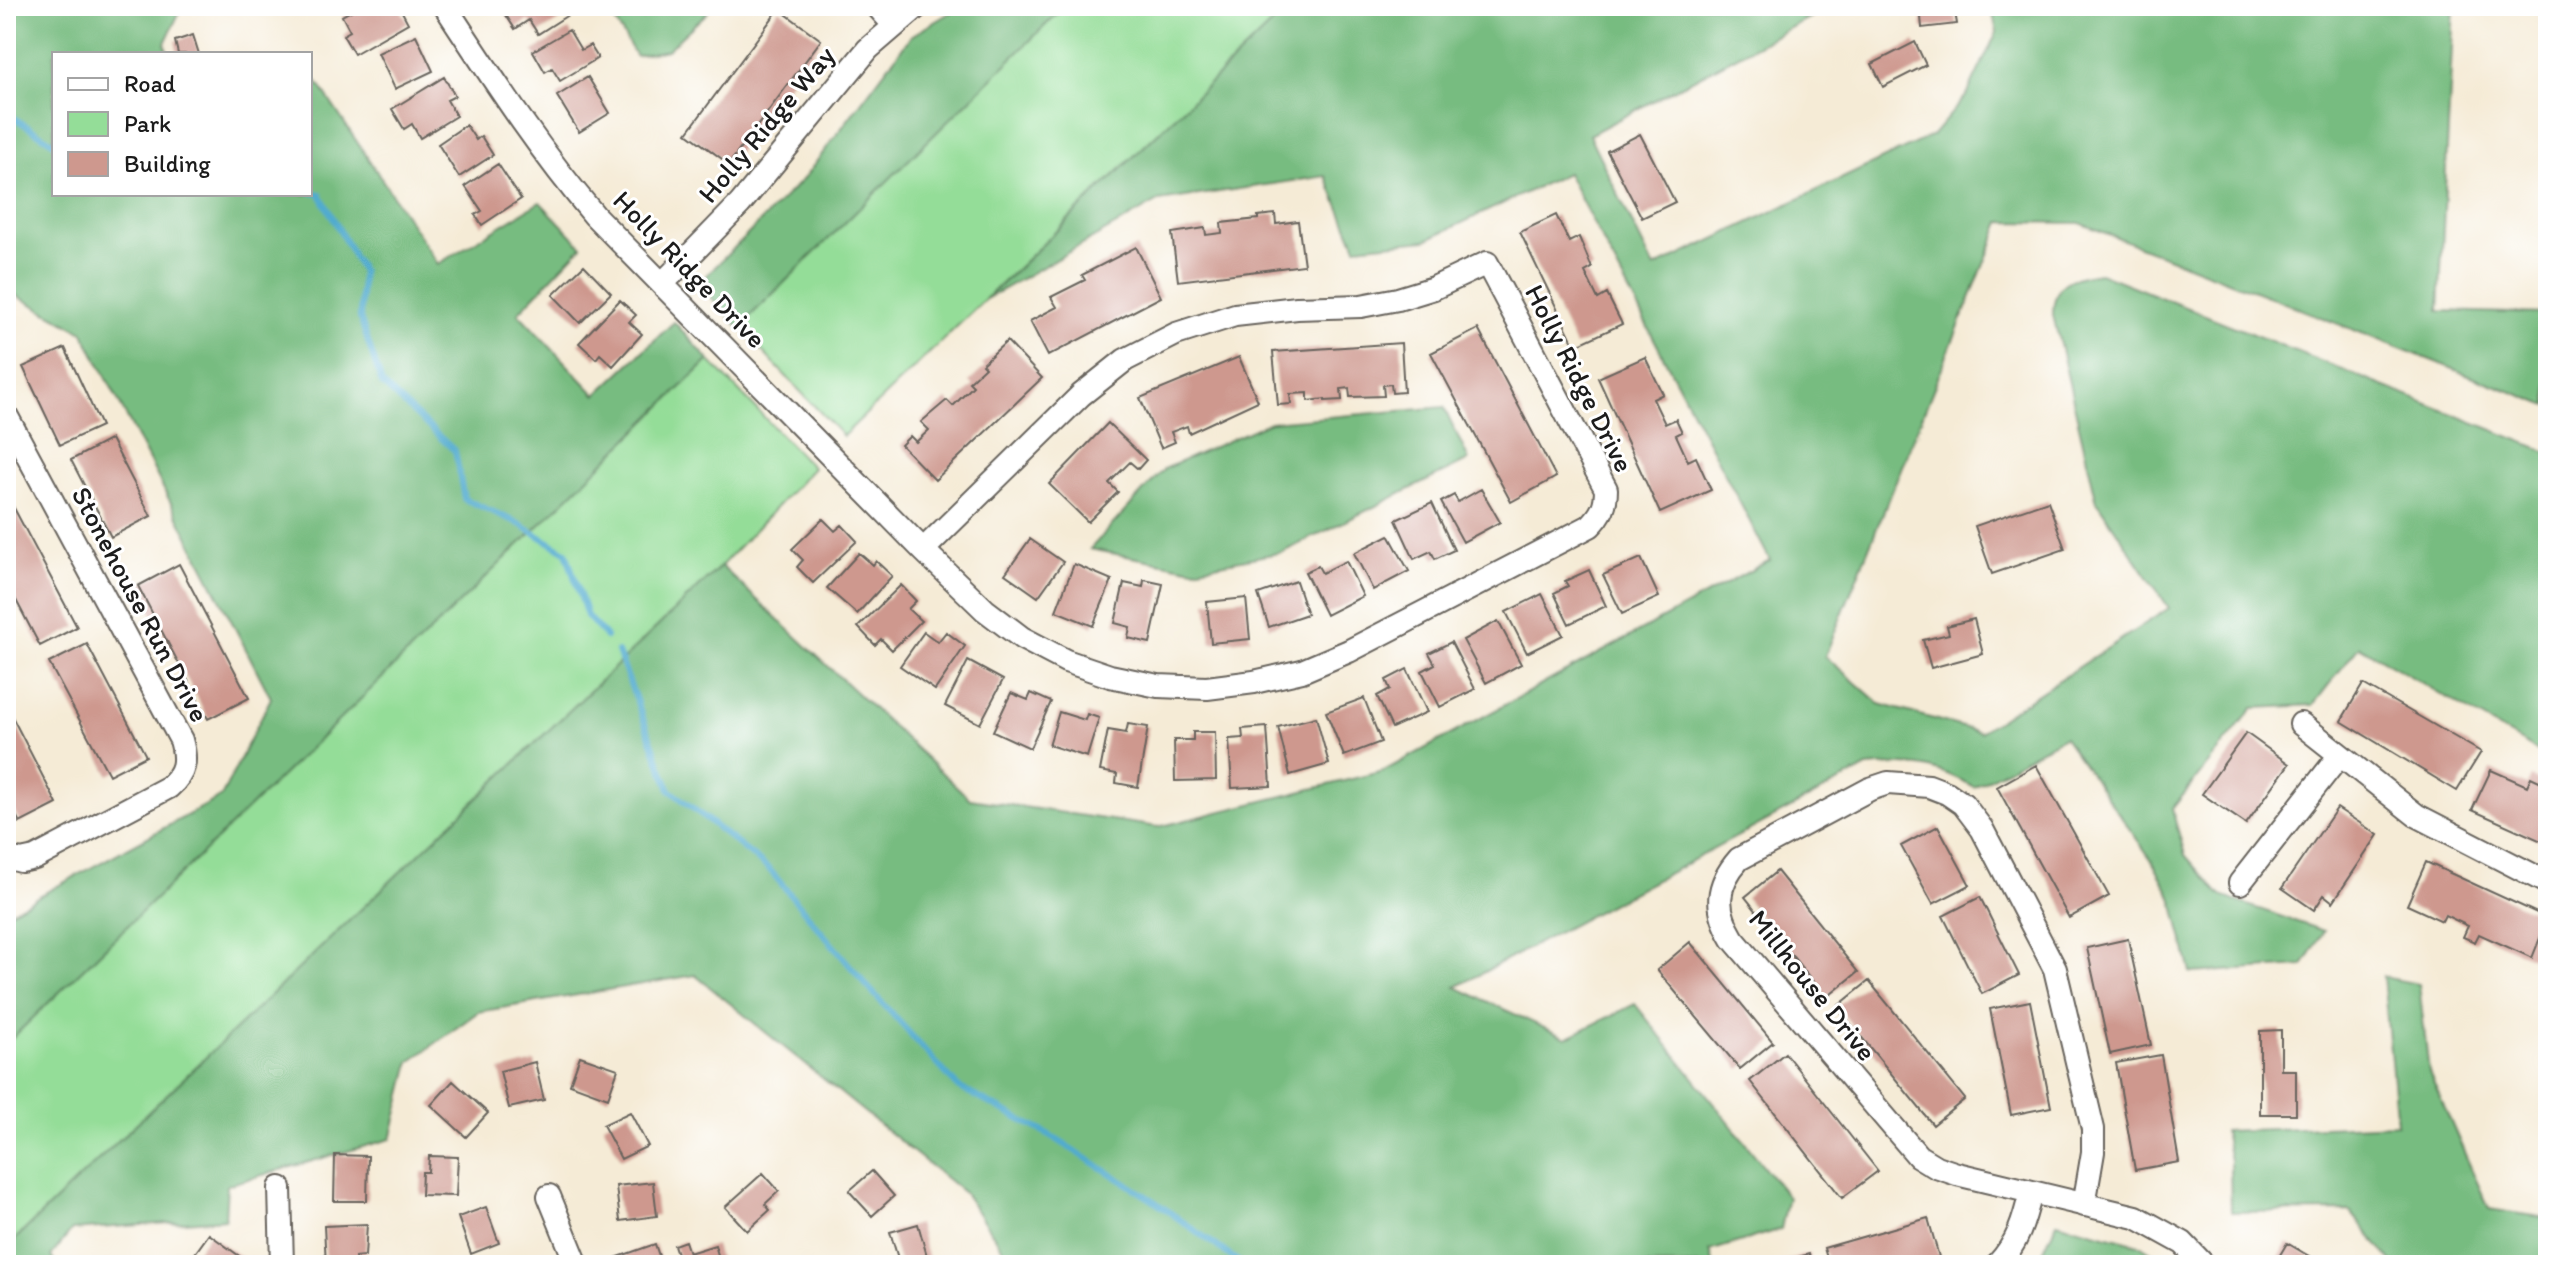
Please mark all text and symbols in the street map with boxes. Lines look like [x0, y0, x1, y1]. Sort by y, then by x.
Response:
street label: Holly Ridge Way [690, 38, 842, 210]
legend [52, 52, 312, 196]
text: Road [124, 69, 176, 98]
text: Park [124, 109, 171, 138]
text: Building [124, 149, 211, 178]
street label: Holly Ridge Drive [606, 183, 774, 355]
street label: Holly Ridge Drive [1518, 278, 1642, 478]
street label: Stonehouse Run Drive [65, 481, 217, 727]
street label: Millhouse Drive [1742, 903, 1884, 1067]

